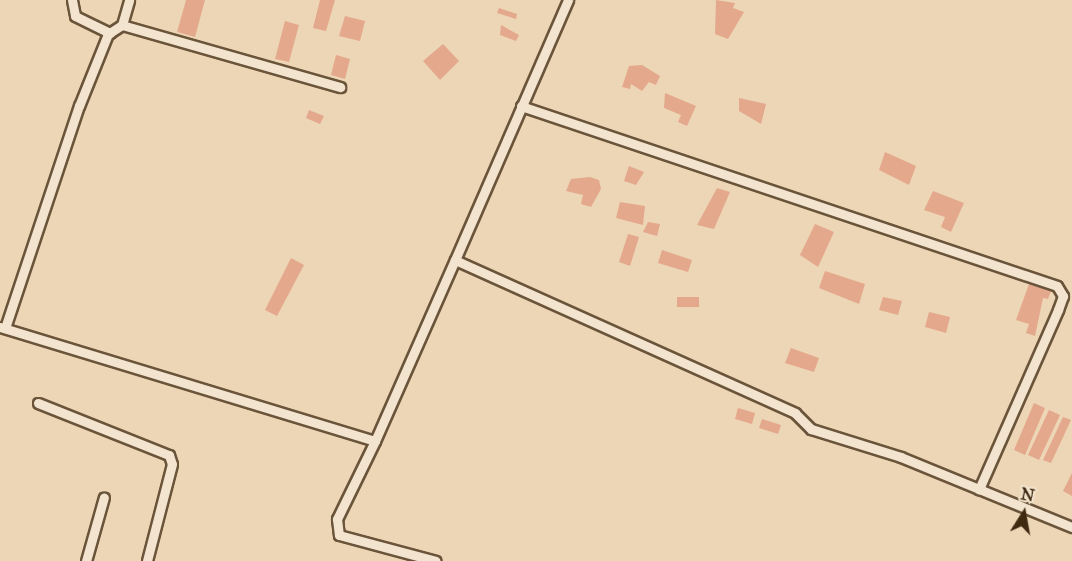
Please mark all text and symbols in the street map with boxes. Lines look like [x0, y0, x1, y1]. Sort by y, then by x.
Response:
north arrow [994, 483, 1054, 543]
text: N [1019, 484, 1036, 505]

